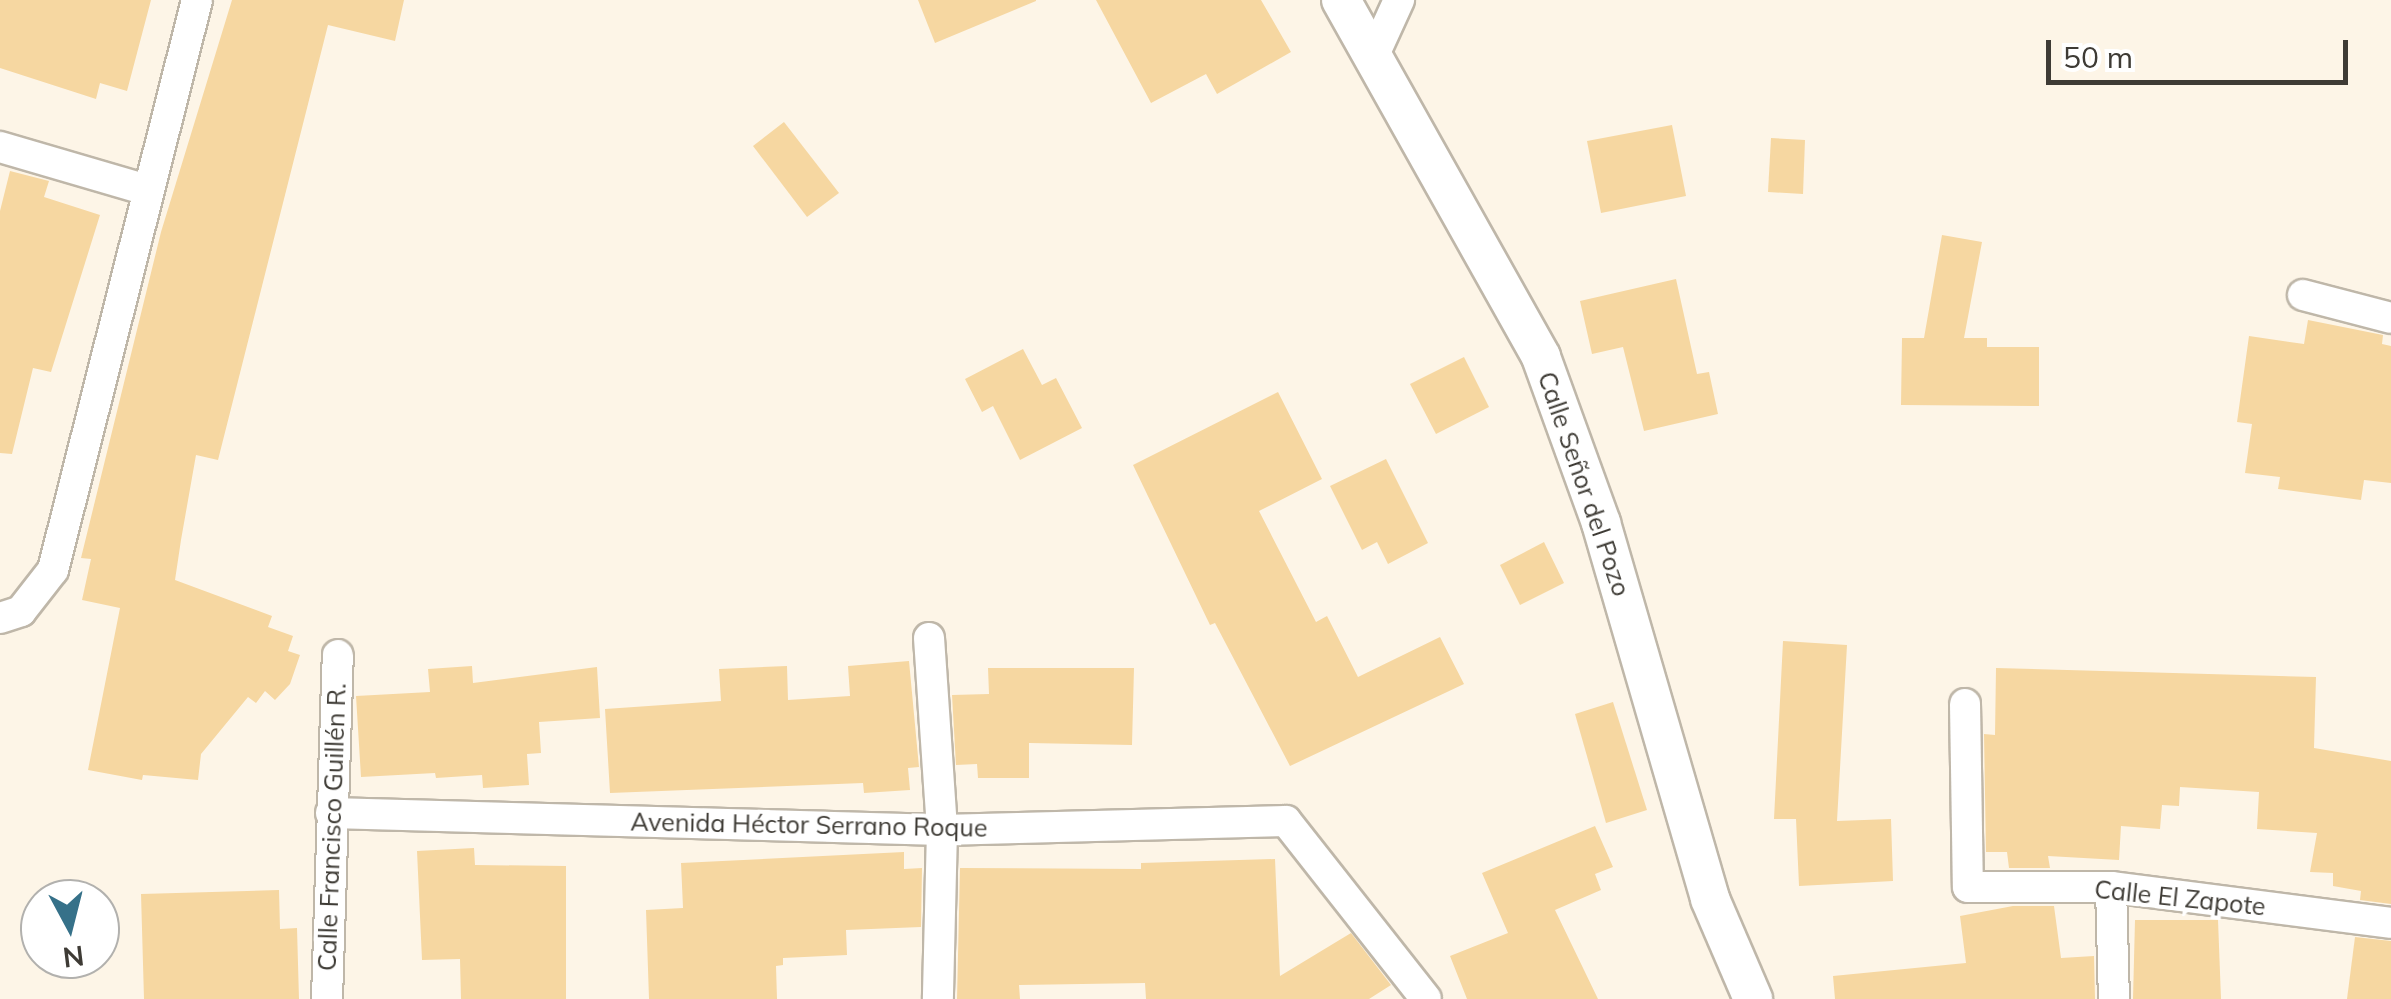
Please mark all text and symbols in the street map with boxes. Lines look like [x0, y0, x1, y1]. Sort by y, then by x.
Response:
scale bar [2051, 20, 2354, 82]
text: 50 m [2063, 38, 2133, 76]
street label: Calle Señor del Pozo [1532, 368, 1636, 600]
street label: Calle Francisco Guillén R. [312, 682, 352, 972]
street label: Avenida Héctor Serrano Roque [630, 807, 988, 843]
street label: Calle El Zapote [2093, 874, 2267, 922]
north arrow [20, 879, 120, 979]
text: N [61, 939, 86, 976]

